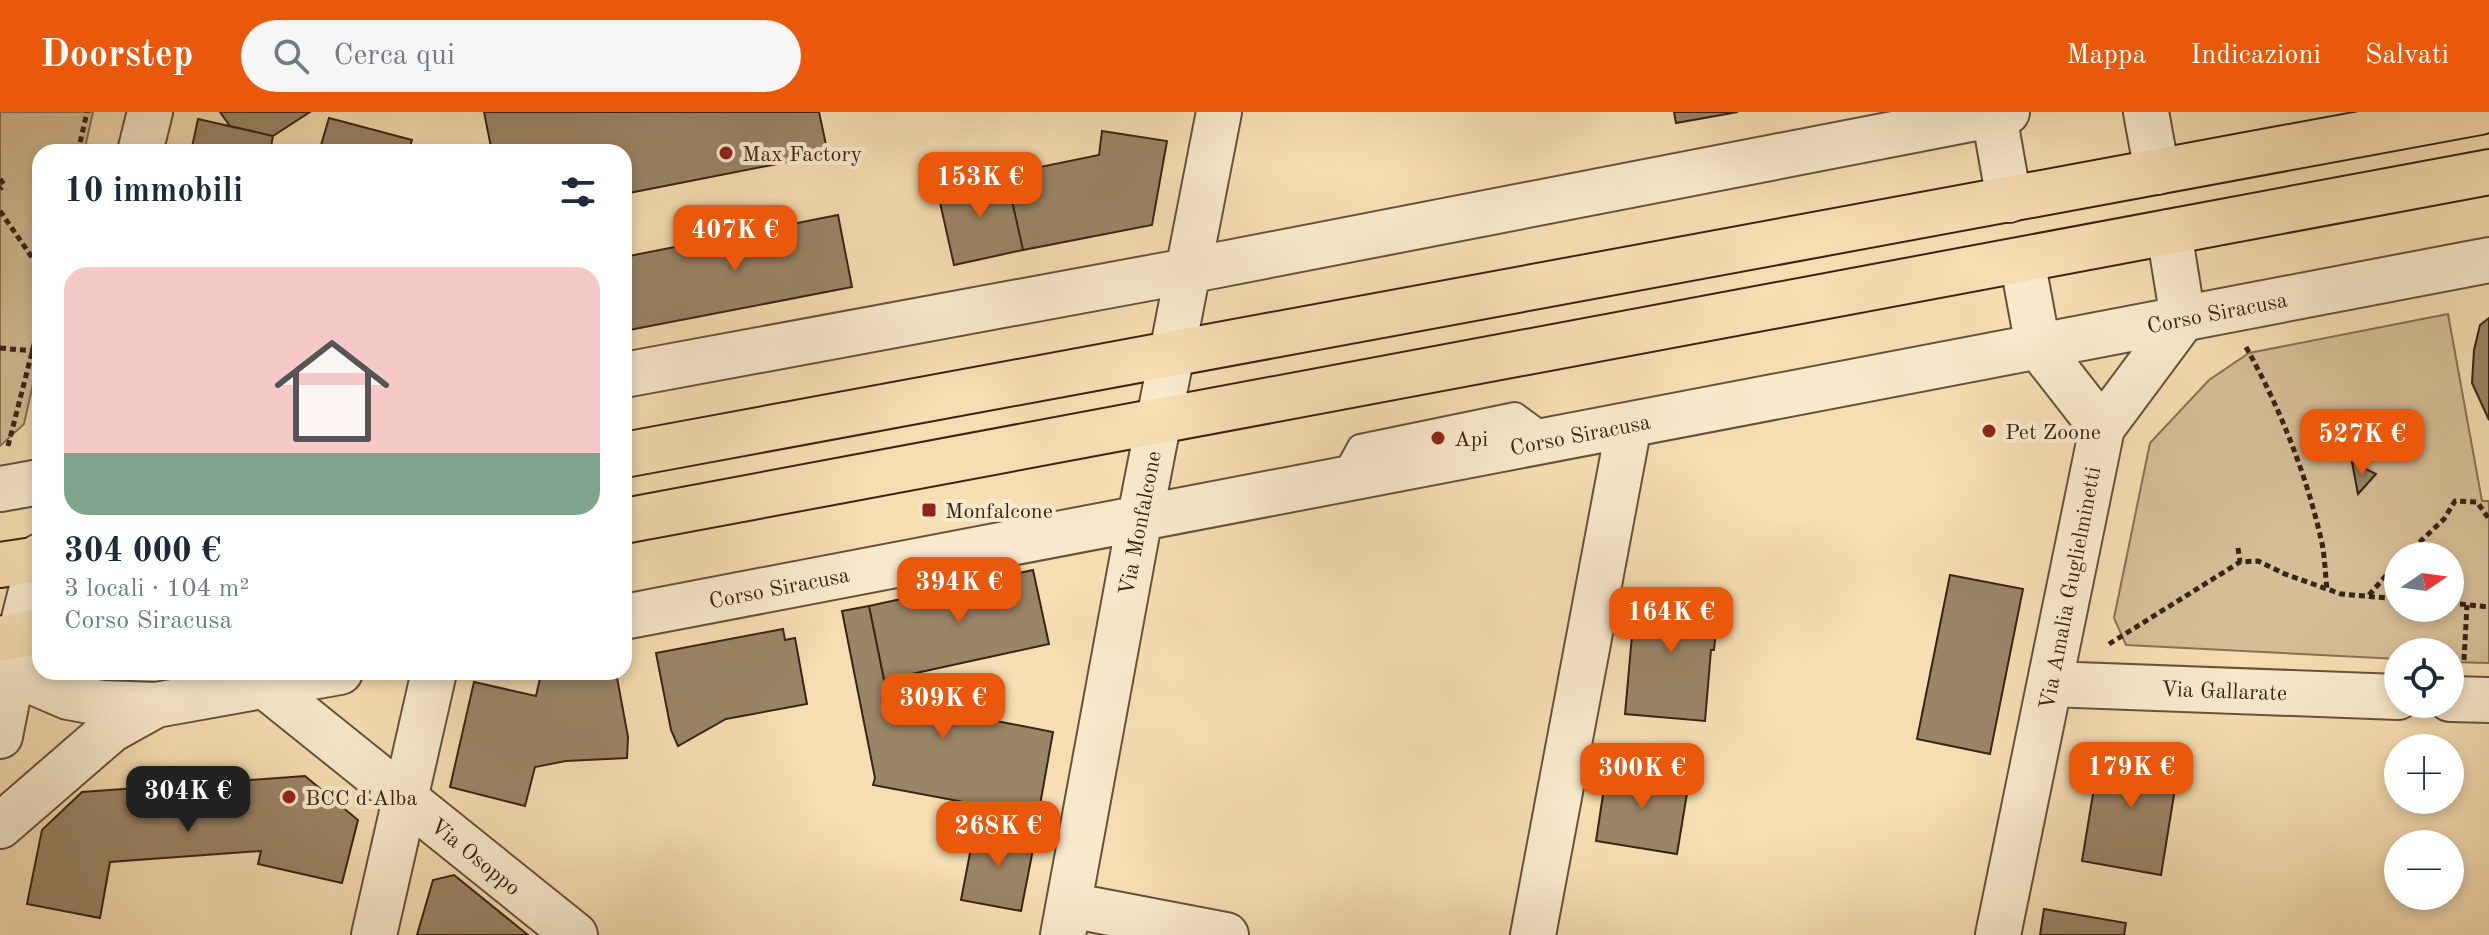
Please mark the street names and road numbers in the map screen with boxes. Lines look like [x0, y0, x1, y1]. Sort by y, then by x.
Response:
street label: Corso Siracusa [2145, 290, 2290, 338]
street label: Corso Siracusa [1508, 412, 1653, 460]
street label: Via Monfalcone [1116, 449, 1166, 598]
street label: Via Amalia Guglielminetti [2037, 465, 2105, 712]
street label: Corso Siracusa [707, 565, 852, 613]
street label: Via Gallarate [2161, 679, 2287, 705]
street label: Via Osoppo [426, 815, 524, 900]

